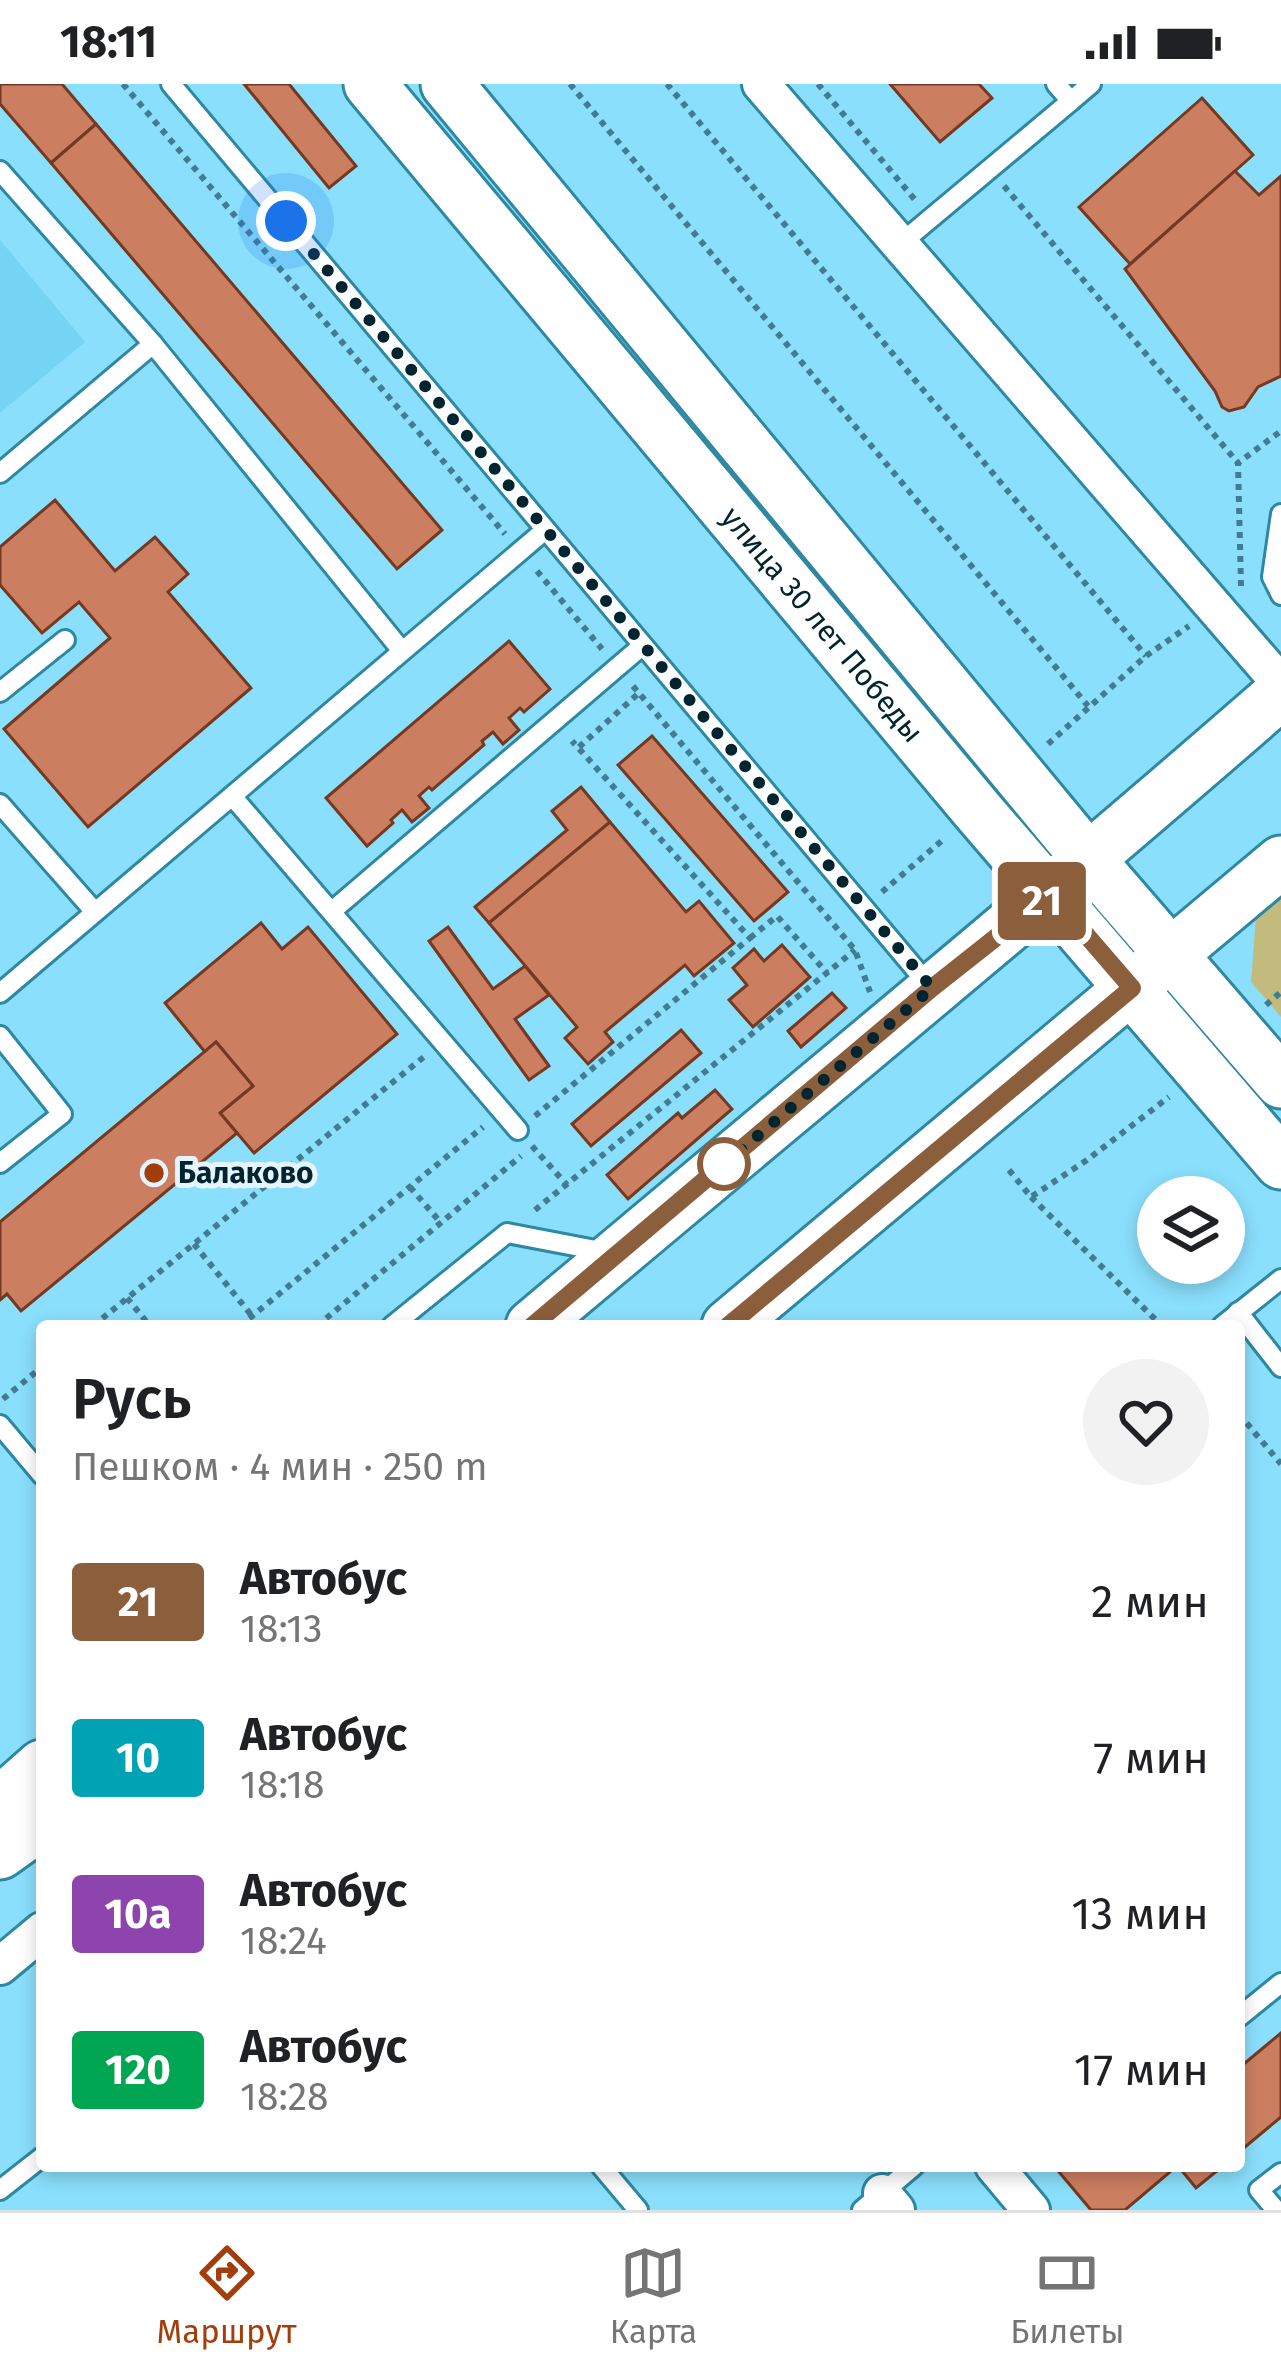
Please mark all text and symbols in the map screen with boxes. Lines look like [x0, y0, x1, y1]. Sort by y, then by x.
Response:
text: 18:11 [60, 15, 157, 69]
your location [256, 191, 316, 251]
street label: улица 30 лет Победы [714, 500, 931, 750]
line badge: 21 [988, 862, 1096, 940]
text: 21 [1022, 876, 1062, 926]
unlabelled marker [699, 1139, 749, 1189]
place label: Балаково [178, 1155, 313, 1191]
marker: Балаково [141, 1160, 167, 1186]
map controls [1137, 1176, 1245, 1284]
button: layers [1137, 1176, 1245, 1284]
button: heart [1083, 1359, 1209, 1485]
text: Русь [72, 1365, 191, 1433]
text: Пешком · 4 мин · 250 m [72, 1444, 488, 1490]
text: Автобус [240, 1552, 407, 1606]
text: 2 мин [1091, 1575, 1209, 1629]
text: 21 [118, 1577, 158, 1627]
text: 18:13 [240, 1606, 323, 1652]
text: Автобус [240, 1708, 407, 1762]
text: 7 мин [1093, 1731, 1209, 1785]
text: 10 [116, 1733, 160, 1783]
text: 18:18 [240, 1762, 325, 1808]
text: Автобус [240, 1864, 407, 1918]
text: 13 мин [1071, 1887, 1209, 1941]
text: 10а [104, 1889, 172, 1939]
text: 18:24 [240, 1918, 327, 1964]
text: Автобус [240, 2020, 407, 2074]
text: 17 мин [1074, 2043, 1209, 2097]
text: 120 [105, 2045, 171, 2095]
text: 18:28 [240, 2074, 329, 2120]
tab: Маршрут [157, 2240, 297, 2352]
tab: Карта [610, 2240, 697, 2352]
tab: Билеты [1010, 2240, 1124, 2352]

